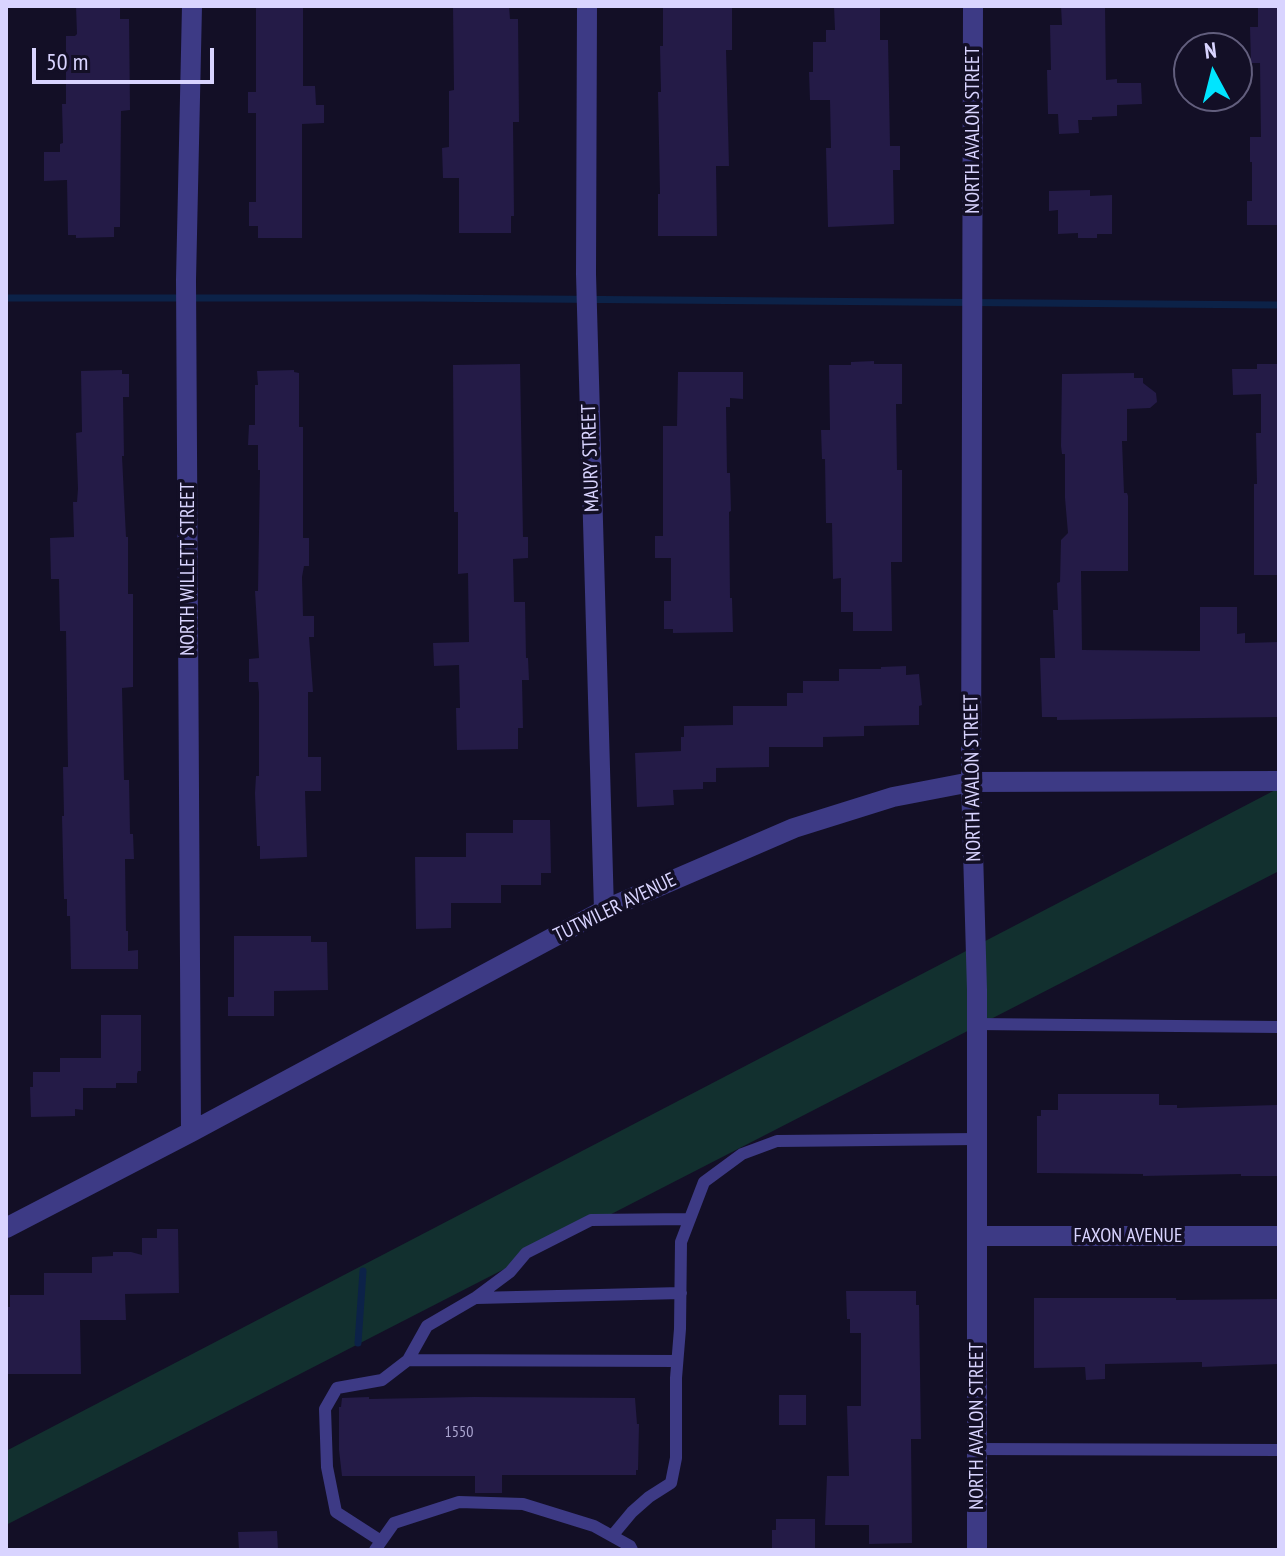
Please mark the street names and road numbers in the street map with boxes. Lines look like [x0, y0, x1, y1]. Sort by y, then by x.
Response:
street label: NORTH AVALON STREET [961, 46, 985, 214]
street label: MAURY STREET [577, 404, 605, 512]
street label: NORTH WILLETT STREET [176, 482, 200, 656]
street label: NORTH AVALON STREET [960, 694, 986, 862]
street label: TUTWILER AVENUE [550, 868, 680, 948]
street label: FAXON AVENUE [1073, 1224, 1183, 1248]
street label: NORTH AVALON STREET [965, 1342, 989, 1510]

